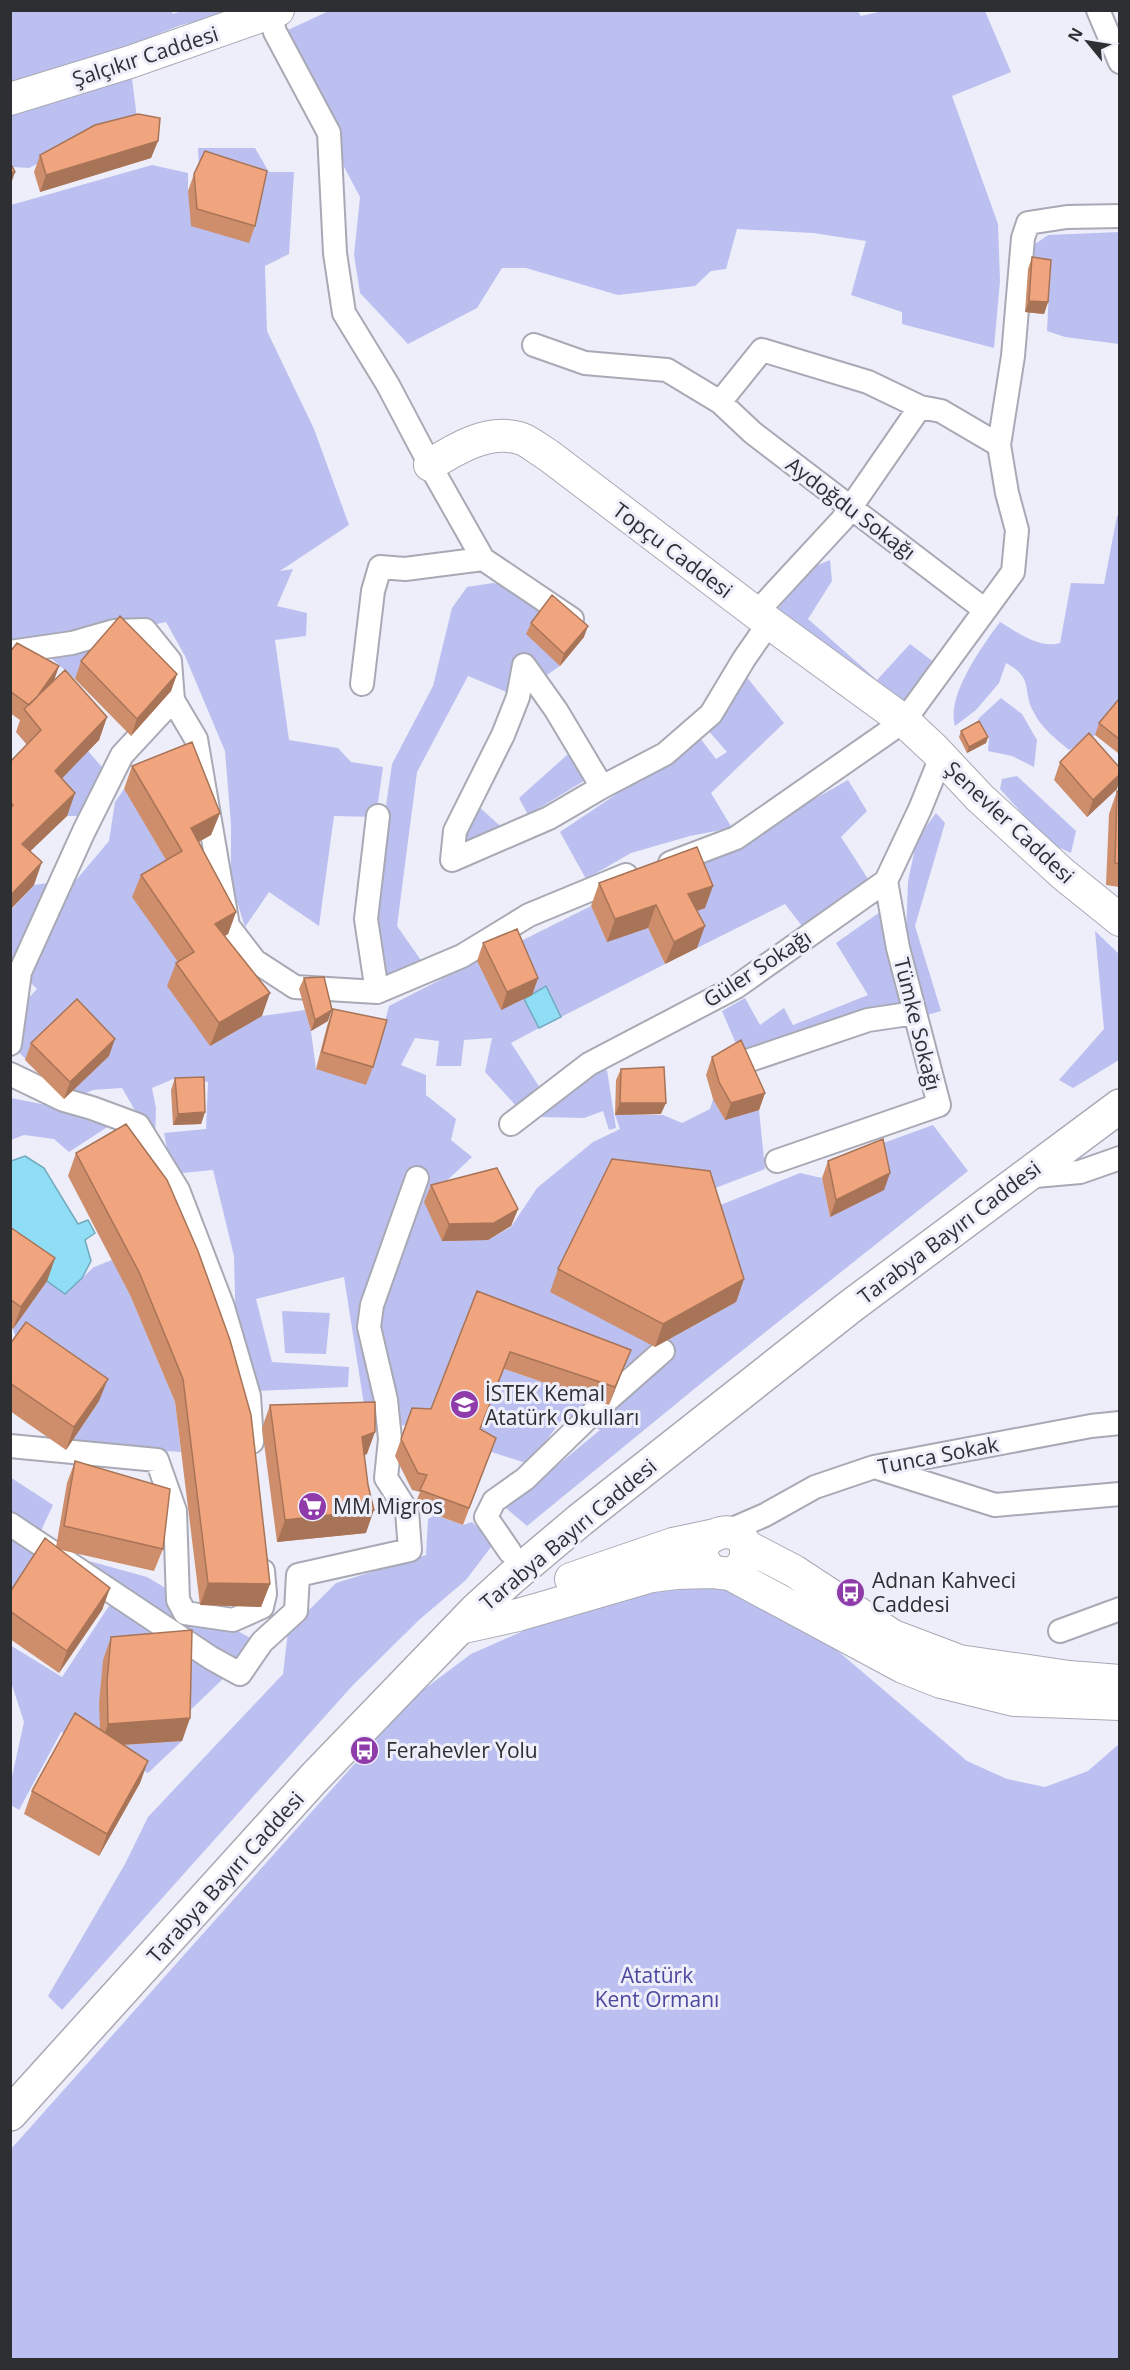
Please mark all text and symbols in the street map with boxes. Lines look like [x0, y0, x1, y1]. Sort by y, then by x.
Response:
north arrow [1058, 12, 1118, 72]
street label: Şalçıkır Caddesi [68, 19, 222, 93]
text: N [1062, 23, 1088, 46]
street label: Aydoğdu Sokağı [781, 450, 921, 566]
street label: Topçu Caddesi [607, 496, 739, 604]
street label: Şenevler Caddesi [939, 755, 1081, 889]
street label: Güler Sokağı [698, 923, 816, 1013]
street label: Tümke Sokağı [888, 955, 948, 1093]
street label: Tarabya Bayırı Caddesi [852, 1154, 1046, 1310]
place label: İSTEK Kemal Atatürk Okulları [485, 1379, 639, 1431]
school or university icon: İSTEK Kemal Atatürk Okulları [448, 1389, 480, 1421]
street label: Tunca Sokak [875, 1430, 1001, 1480]
street label: Tarabya Bayırı Caddesi [474, 1452, 662, 1616]
supermarket icon: MM Migros [296, 1490, 328, 1522]
place label: MM Migros [333, 1492, 443, 1520]
place label: Adnan Kahveci Caddesi [872, 1566, 1016, 1618]
bus stop icon: Adnan Kahveci Caddesi [835, 1576, 867, 1608]
bus stop icon: Ferahevler Yolu [349, 1734, 381, 1766]
place label: Ferahevler Yolu [386, 1736, 538, 1764]
street label: Tarabya Bayırı Caddesi [140, 1785, 310, 1969]
park label: Atatürk Kent Ormanı [595, 1961, 719, 2013]

